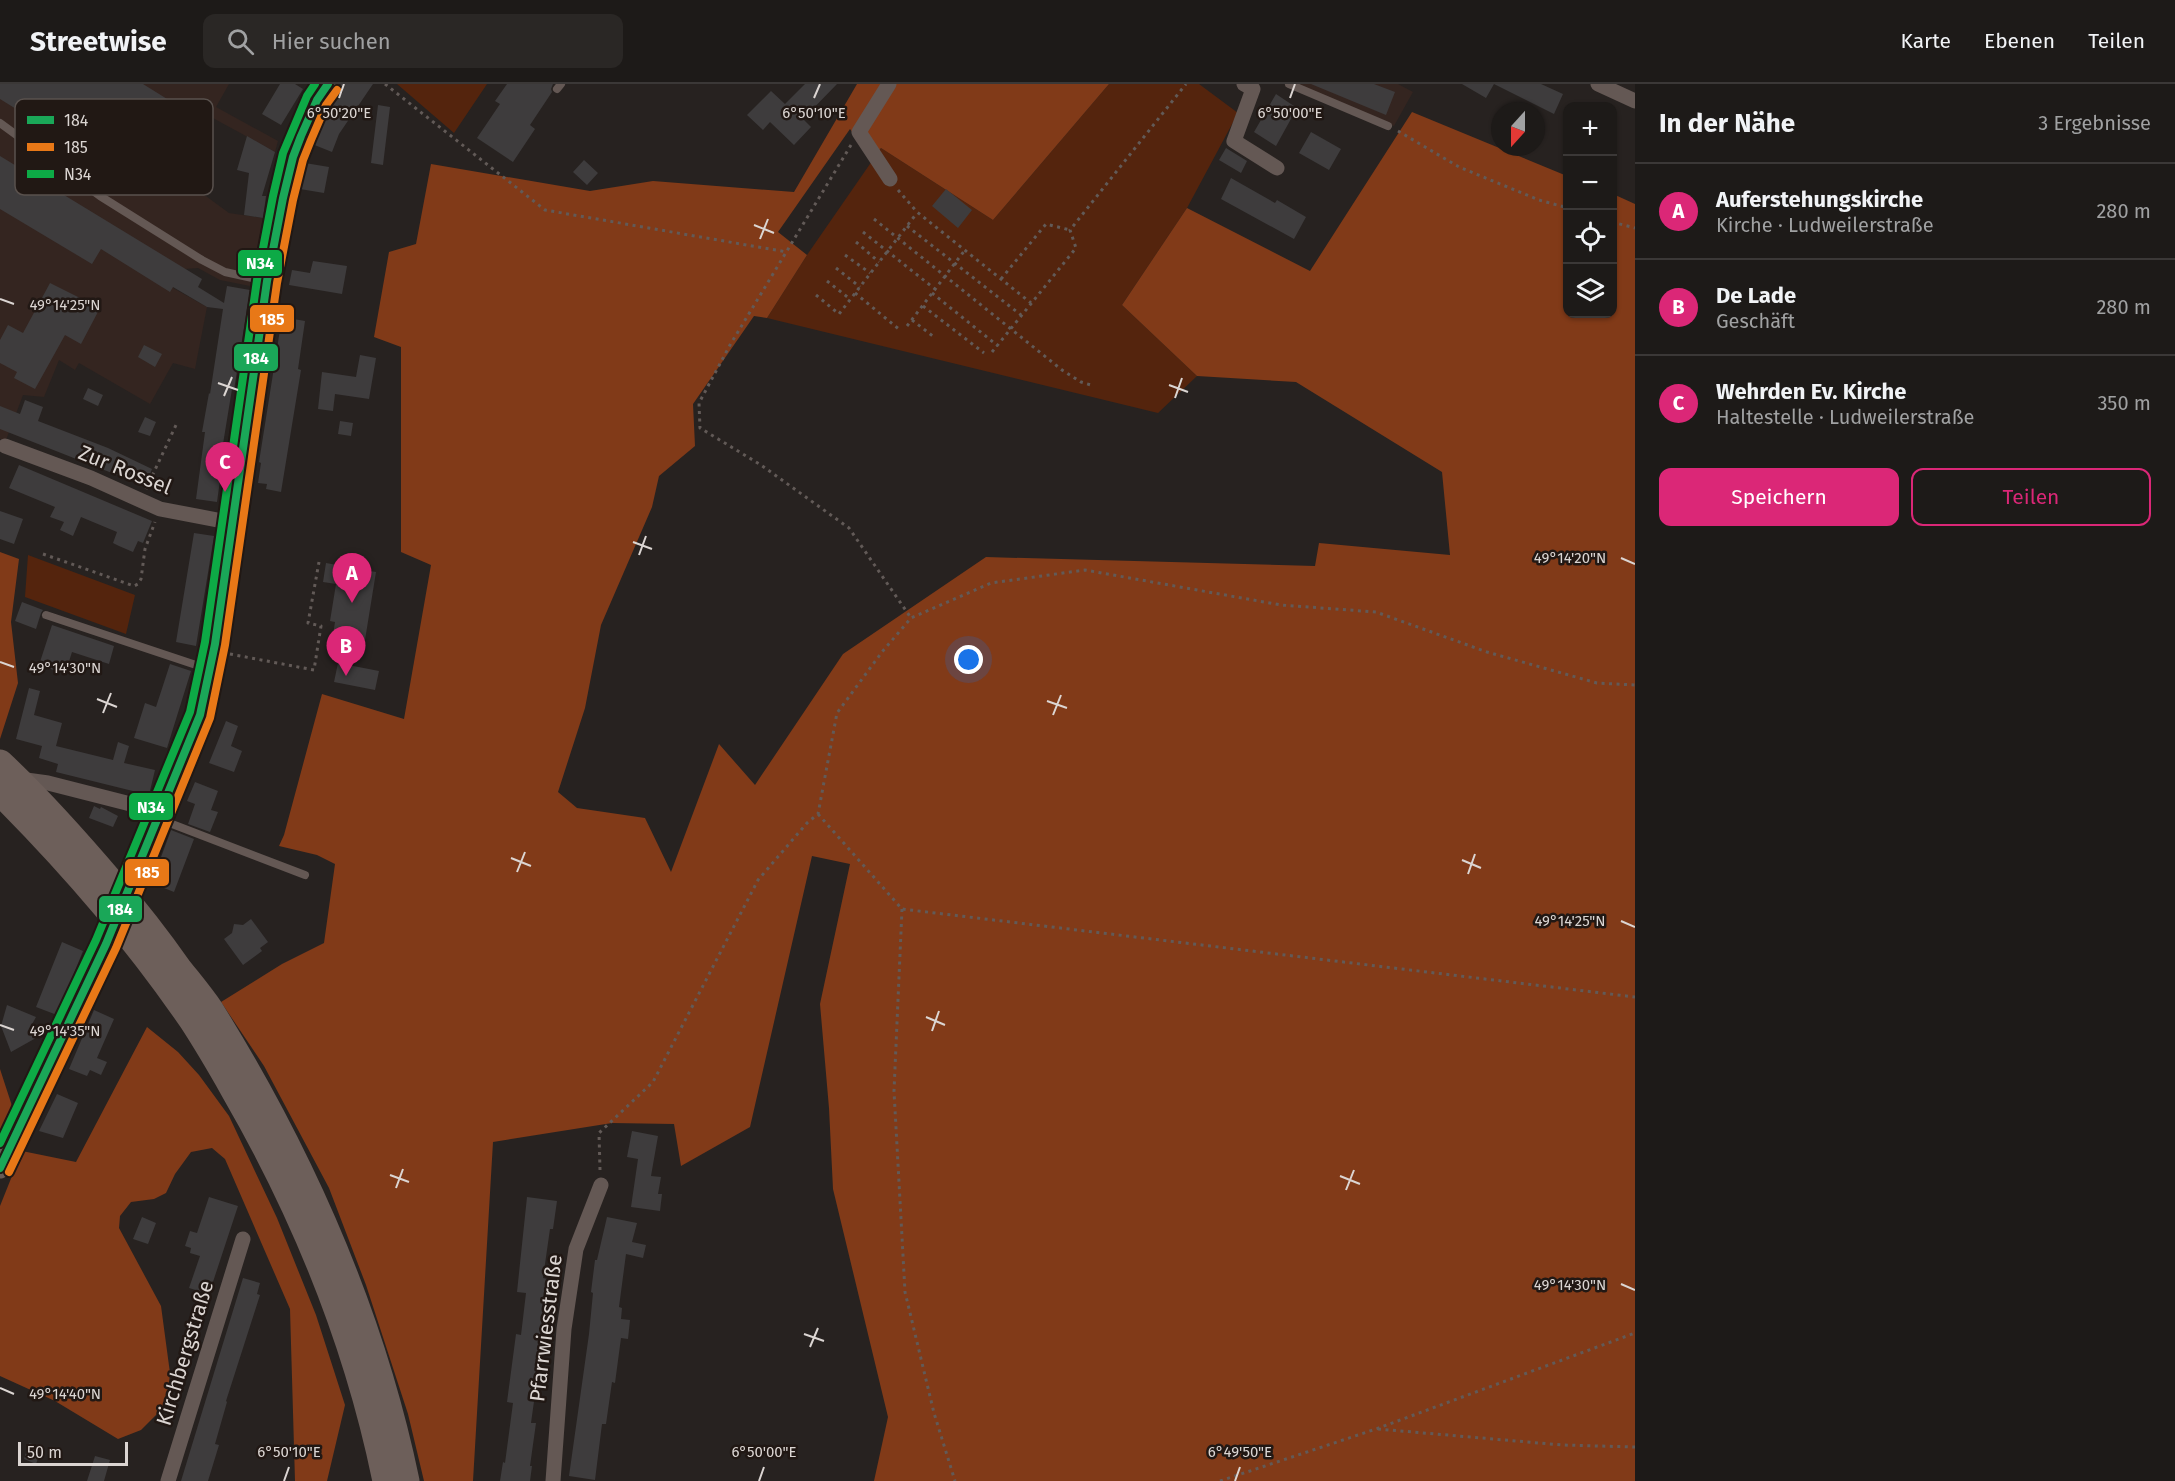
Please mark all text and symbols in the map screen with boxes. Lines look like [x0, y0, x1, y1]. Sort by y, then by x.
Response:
search box [203, 14, 623, 68]
text: Streetwise [30, 25, 167, 58]
icon: search [224, 25, 257, 58]
text: Hier suchen [272, 28, 391, 55]
text: Karte [1900, 28, 1951, 54]
text: Ebenen [1984, 28, 2055, 54]
text: Teilen [2088, 28, 2145, 54]
legend [15, 99, 213, 195]
north arrow [1491, 102, 1545, 156]
map controls [1563, 102, 1617, 318]
button: + [1563, 102, 1617, 156]
text: 6°50'20"E [307, 104, 371, 122]
text: 6°50'10"E [782, 104, 846, 122]
text: 6°50'00"E [1257, 104, 1323, 122]
text: In der Nähe [1659, 108, 1795, 139]
text: 184 [64, 111, 89, 130]
text: 3 Ergebnisse [2038, 111, 2151, 135]
text: 185 [64, 138, 88, 157]
button: − [1563, 156, 1617, 210]
text: N34 [64, 165, 92, 184]
text: Auferstehungskirche [1716, 186, 1923, 213]
text: A [1673, 199, 1684, 223]
text: 280 m [2096, 199, 2151, 223]
button: locate [1563, 210, 1617, 264]
text: Kirche · Ludweilerstraße [1716, 213, 1934, 237]
line badge: N34 [237, 249, 283, 277]
text: N34 [246, 254, 274, 273]
button: layers [1563, 264, 1617, 318]
text: De Lade [1716, 282, 1796, 309]
text: B [1672, 295, 1685, 319]
text: 280 m [2096, 295, 2151, 319]
text: 49°14'25"N [29, 296, 101, 314]
line badge: 185 [249, 304, 295, 333]
text: Geschäft [1716, 309, 1795, 333]
text: 185 [259, 310, 285, 329]
line badge: 184 [233, 343, 279, 372]
text: 184 [243, 349, 269, 368]
text: Wehrden Ev. Kirche [1716, 378, 1906, 405]
text: C [1673, 391, 1684, 415]
text: 350 m [2097, 391, 2151, 415]
text: Haltestelle · Ludweilerstraße [1716, 405, 1974, 429]
street label: Zur Rossel [75, 440, 175, 500]
pin: C [206, 442, 244, 492]
button: Speichern [1659, 468, 1899, 526]
button: Teilen [1911, 468, 2151, 526]
text: 49°14'20"N [1534, 549, 1606, 567]
pin: A [332, 554, 372, 603]
pin: B [326, 626, 366, 676]
your location [954, 645, 983, 674]
text: 49°14'30"N [29, 659, 101, 677]
line badge: N34 [128, 792, 174, 821]
text: N34 [137, 798, 165, 817]
line badge: 185 [124, 858, 170, 887]
text: 185 [134, 863, 160, 882]
line badge: 184 [98, 895, 143, 923]
text: 184 [107, 900, 133, 919]
text: 49°14'25"N [1534, 912, 1606, 930]
text: 49°14'35"N [29, 1022, 101, 1040]
street label: Pfarrwiesstraße [524, 1253, 568, 1403]
text: 49°14'30"N [1534, 1276, 1606, 1294]
street label: Kirchbergstraße [151, 1277, 219, 1429]
text: 49°14'40"N [29, 1385, 101, 1403]
scale bar [18, 1439, 128, 1466]
text: 50 m [27, 1443, 62, 1462]
text: 6°50'10"E [257, 1443, 321, 1461]
text: 6°50'00"E [731, 1443, 797, 1461]
text: 6°49'50"E [1208, 1443, 1272, 1461]

